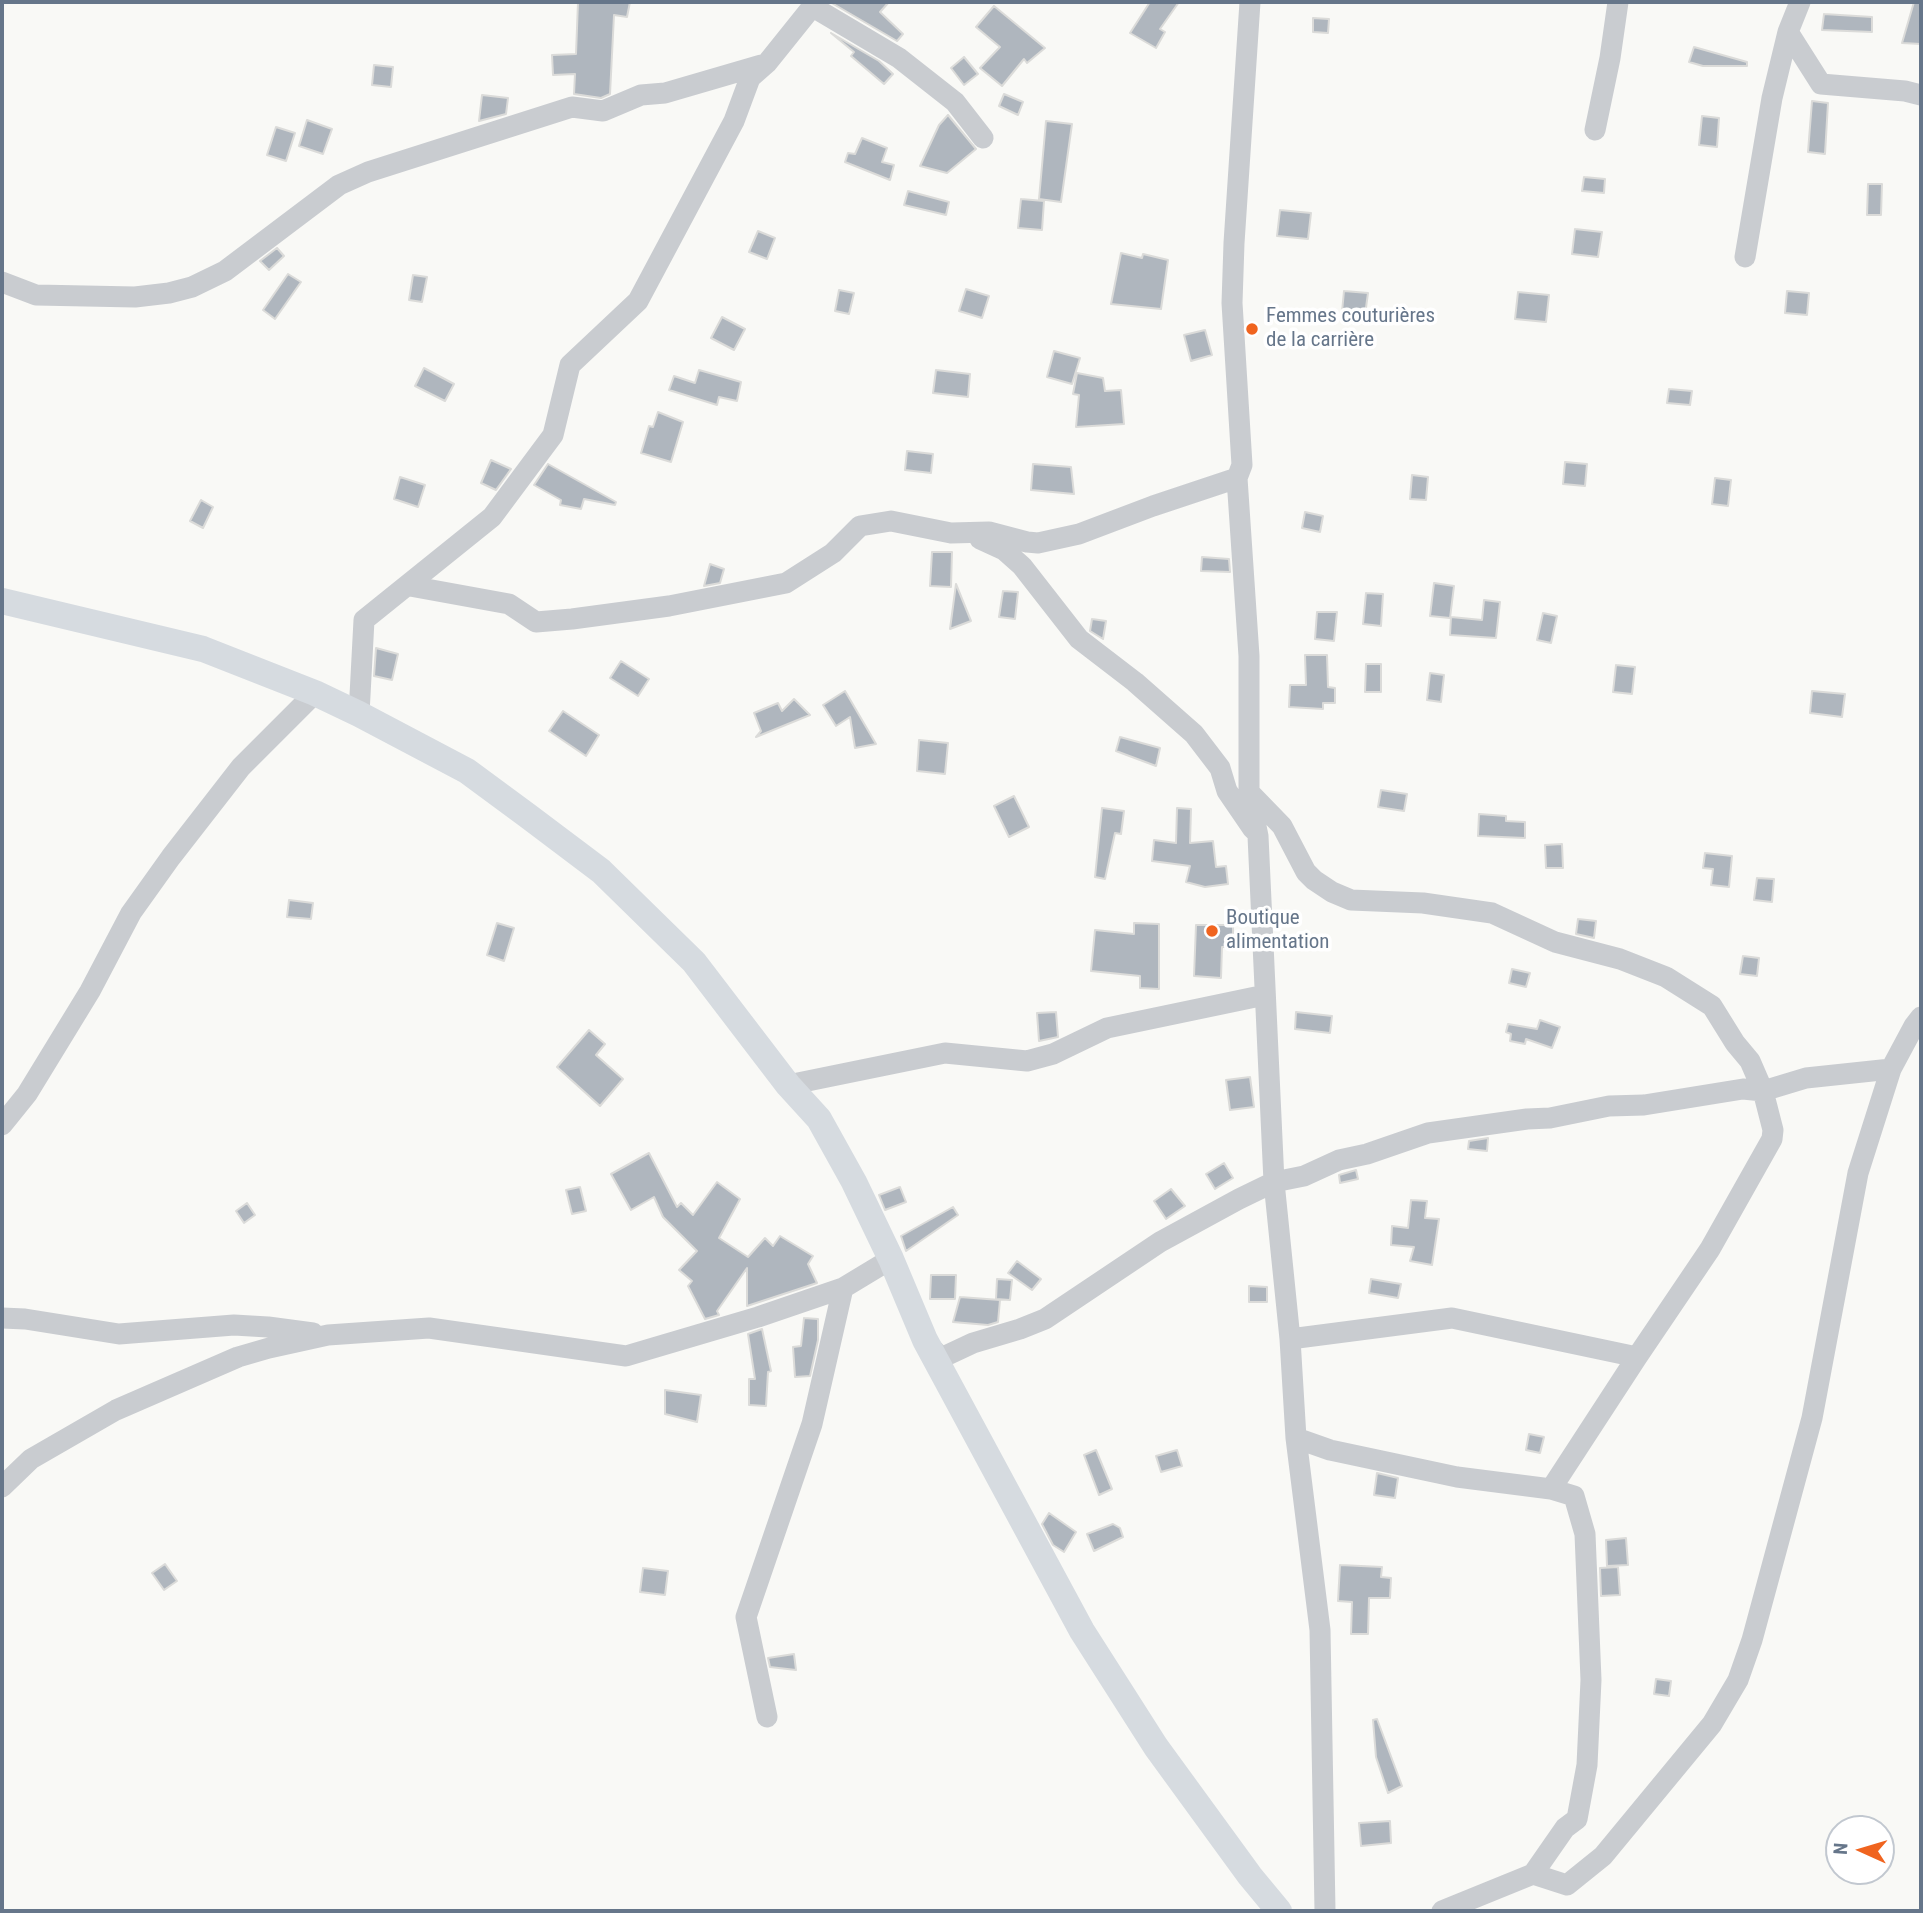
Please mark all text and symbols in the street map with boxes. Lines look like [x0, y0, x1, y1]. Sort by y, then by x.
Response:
place label: Femmes couturières de la carrière [1266, 304, 1435, 354]
marker: Femmes couturières de la carrière [1244, 321, 1260, 337]
place label: Boutique alimentation [1226, 906, 1330, 956]
marker: Boutique alimentation [1204, 923, 1220, 939]
north arrow [1825, 1815, 1895, 1885]
text: N [1829, 1842, 1852, 1855]

